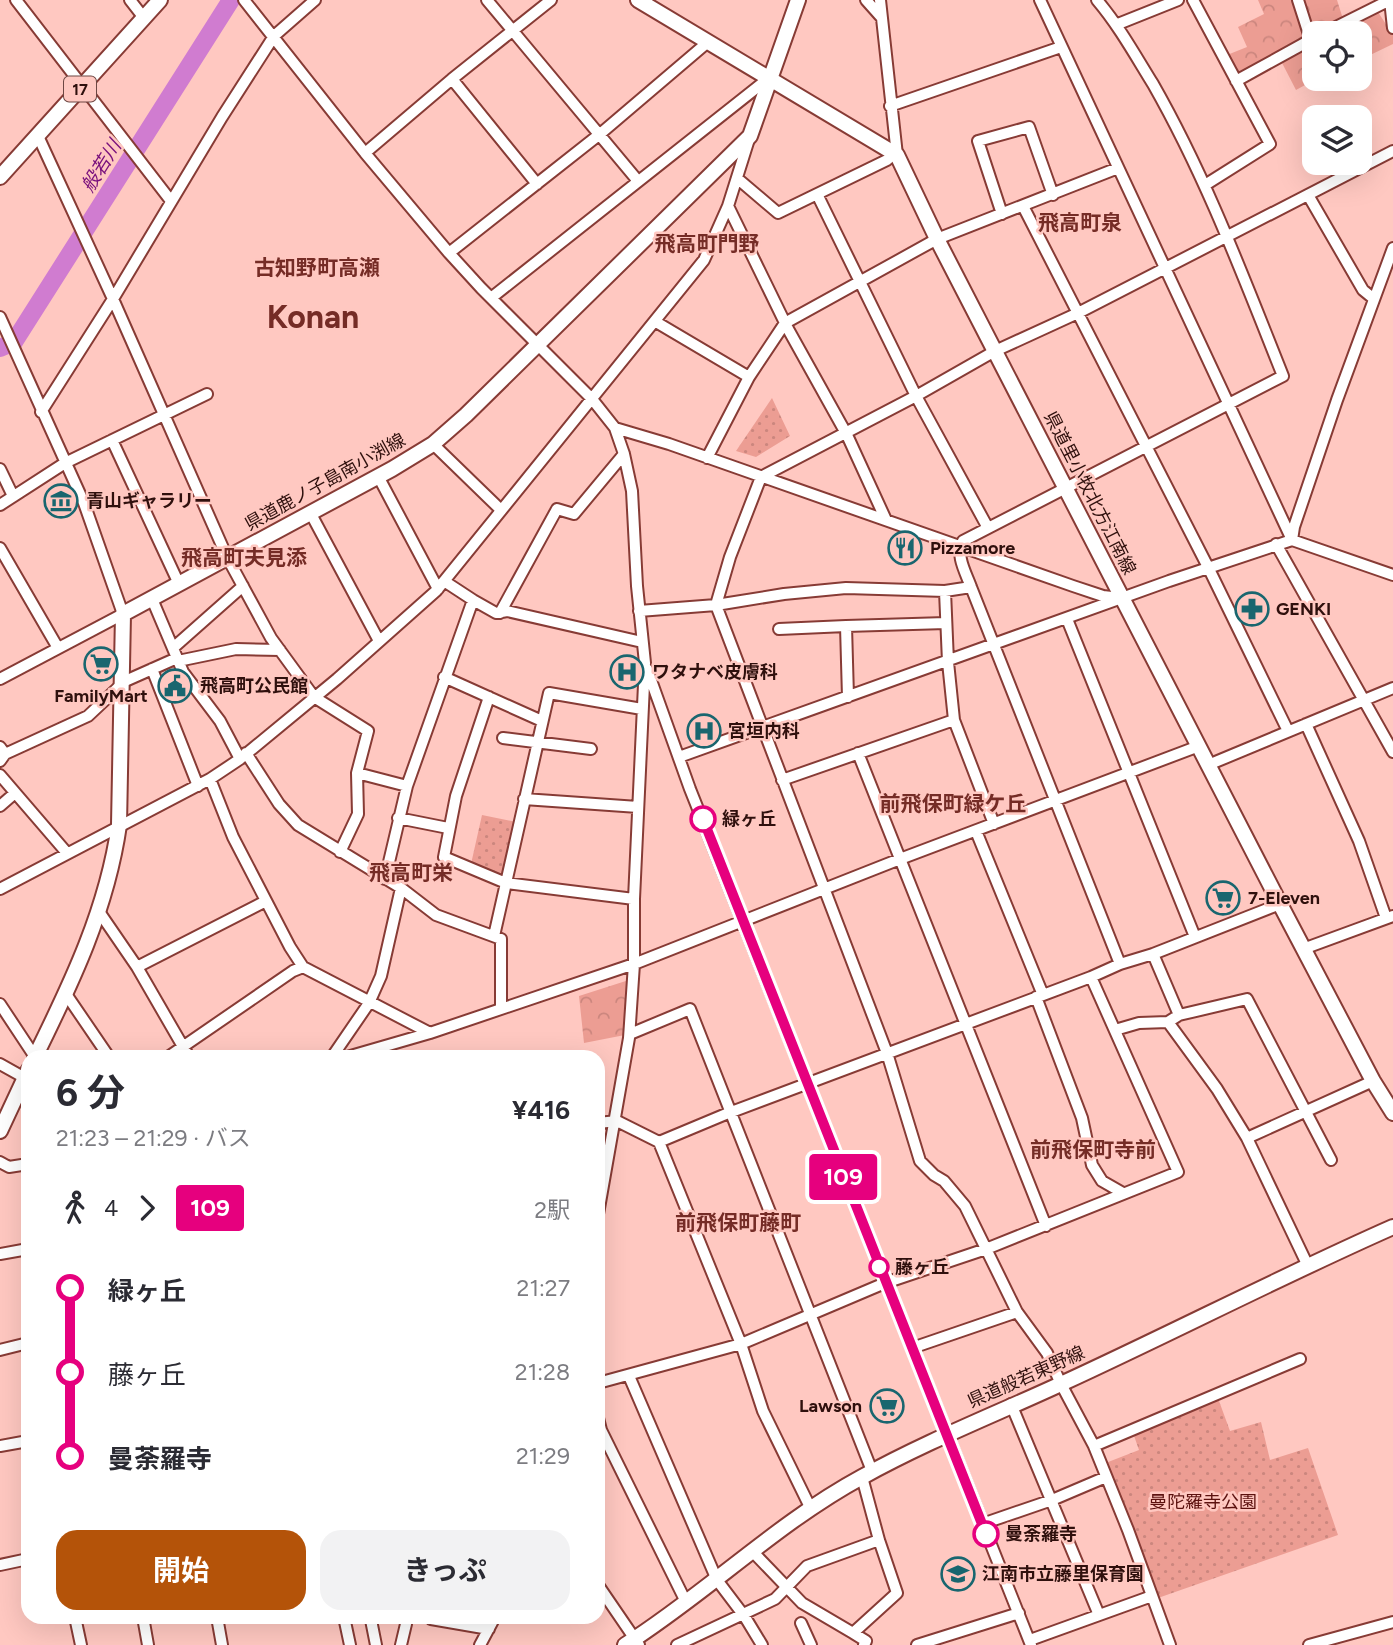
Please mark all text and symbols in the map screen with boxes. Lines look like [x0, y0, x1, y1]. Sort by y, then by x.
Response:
map controls [1302, 21, 1372, 175]
button: locate [1302, 21, 1372, 91]
road number: 17 [64, 76, 96, 102]
button: layers [1302, 105, 1372, 175]
water label: 般若川 [76, 134, 127, 196]
district label: 飛高町泉 [1038, 210, 1122, 235]
district label: 飛高町門野 [655, 231, 760, 256]
district label: 古知野町高瀬 [254, 255, 380, 280]
district label: Konan [267, 298, 359, 336]
street label: 県道里小牧北方江南線 [1039, 408, 1141, 578]
street label: 県道鹿ノ子島南小渕線 [241, 429, 409, 535]
museum icon: 青山ギャラリー [42, 482, 80, 520]
place label: 青山ギャラリー [86, 490, 212, 512]
restaurant icon: Pizzamore [886, 529, 924, 567]
place label: Pizzamore [930, 537, 1015, 559]
district label: 飛高町夫見添 [181, 545, 307, 570]
pharmacy icon: GENKI [1233, 590, 1271, 628]
place label: GENKI [1276, 598, 1331, 620]
supermarket icon: FamilyMart [82, 645, 120, 683]
hospital icon: ワタナベ皮膚科 [608, 653, 646, 691]
place label: ワタナベ皮膚科 [652, 661, 778, 683]
public building icon: 飛高町公民館 [156, 667, 194, 705]
place label: 飛高町公民館 [200, 675, 308, 697]
place label: FamilyMart [54, 685, 148, 707]
hospital icon: 宮垣内科 [685, 712, 723, 750]
place label: 宮垣内科 [728, 720, 800, 742]
district label: 前飛保町緑ケ丘 [880, 791, 1027, 816]
marker: 緑ヶ丘 [690, 806, 716, 832]
place label: 緑ヶ丘 [722, 808, 776, 830]
district label: 飛高町栄 [369, 860, 453, 885]
supermarket icon: 7-Eleven [1204, 879, 1242, 917]
place label: 7-Eleven [1248, 887, 1320, 909]
text: 6 分 [56, 1070, 125, 1116]
text: ¥416 [512, 1094, 570, 1126]
text: 21:23 – 21:29 · バス [56, 1124, 251, 1152]
district label: 前飛保町寺前 [1030, 1137, 1156, 1162]
line badge: 109 [803, 1154, 883, 1200]
text: 109 [823, 1162, 863, 1191]
icon: walk [56, 1189, 94, 1227]
icon: forward [128, 1189, 166, 1227]
text: 109 [190, 1193, 230, 1222]
text: 4 [104, 1194, 118, 1222]
text: 2駅 [534, 1196, 570, 1224]
district label: 前飛保町藤町 [675, 1210, 801, 1235]
place label: 藤ヶ丘 [895, 1256, 949, 1278]
marker: 藤ヶ丘 [869, 1257, 889, 1277]
text: 21:27 [517, 1274, 570, 1302]
text: 緑ヶ丘 [108, 1275, 186, 1307]
street label: 県道般若東野線 [964, 1341, 1088, 1413]
text: 21:28 [515, 1358, 570, 1386]
text: 藤ヶ丘 [108, 1359, 186, 1391]
supermarket icon: Lawson [868, 1387, 906, 1425]
place label: Lawson [799, 1395, 862, 1417]
text: 21:29 [516, 1442, 570, 1470]
text: 曼荼羅寺 [108, 1443, 212, 1475]
park label: 曼陀羅寺公園 [1149, 1491, 1257, 1513]
marker: 曼荼羅寺 [973, 1521, 999, 1547]
place label: 曼荼羅寺 [1005, 1523, 1077, 1545]
button: 開始 [56, 1530, 306, 1610]
button: きっぷ [320, 1530, 570, 1610]
school or university icon: 江南市立藤里保育園 [939, 1555, 977, 1593]
place label: 江南市立藤里保育園 [982, 1563, 1144, 1585]

